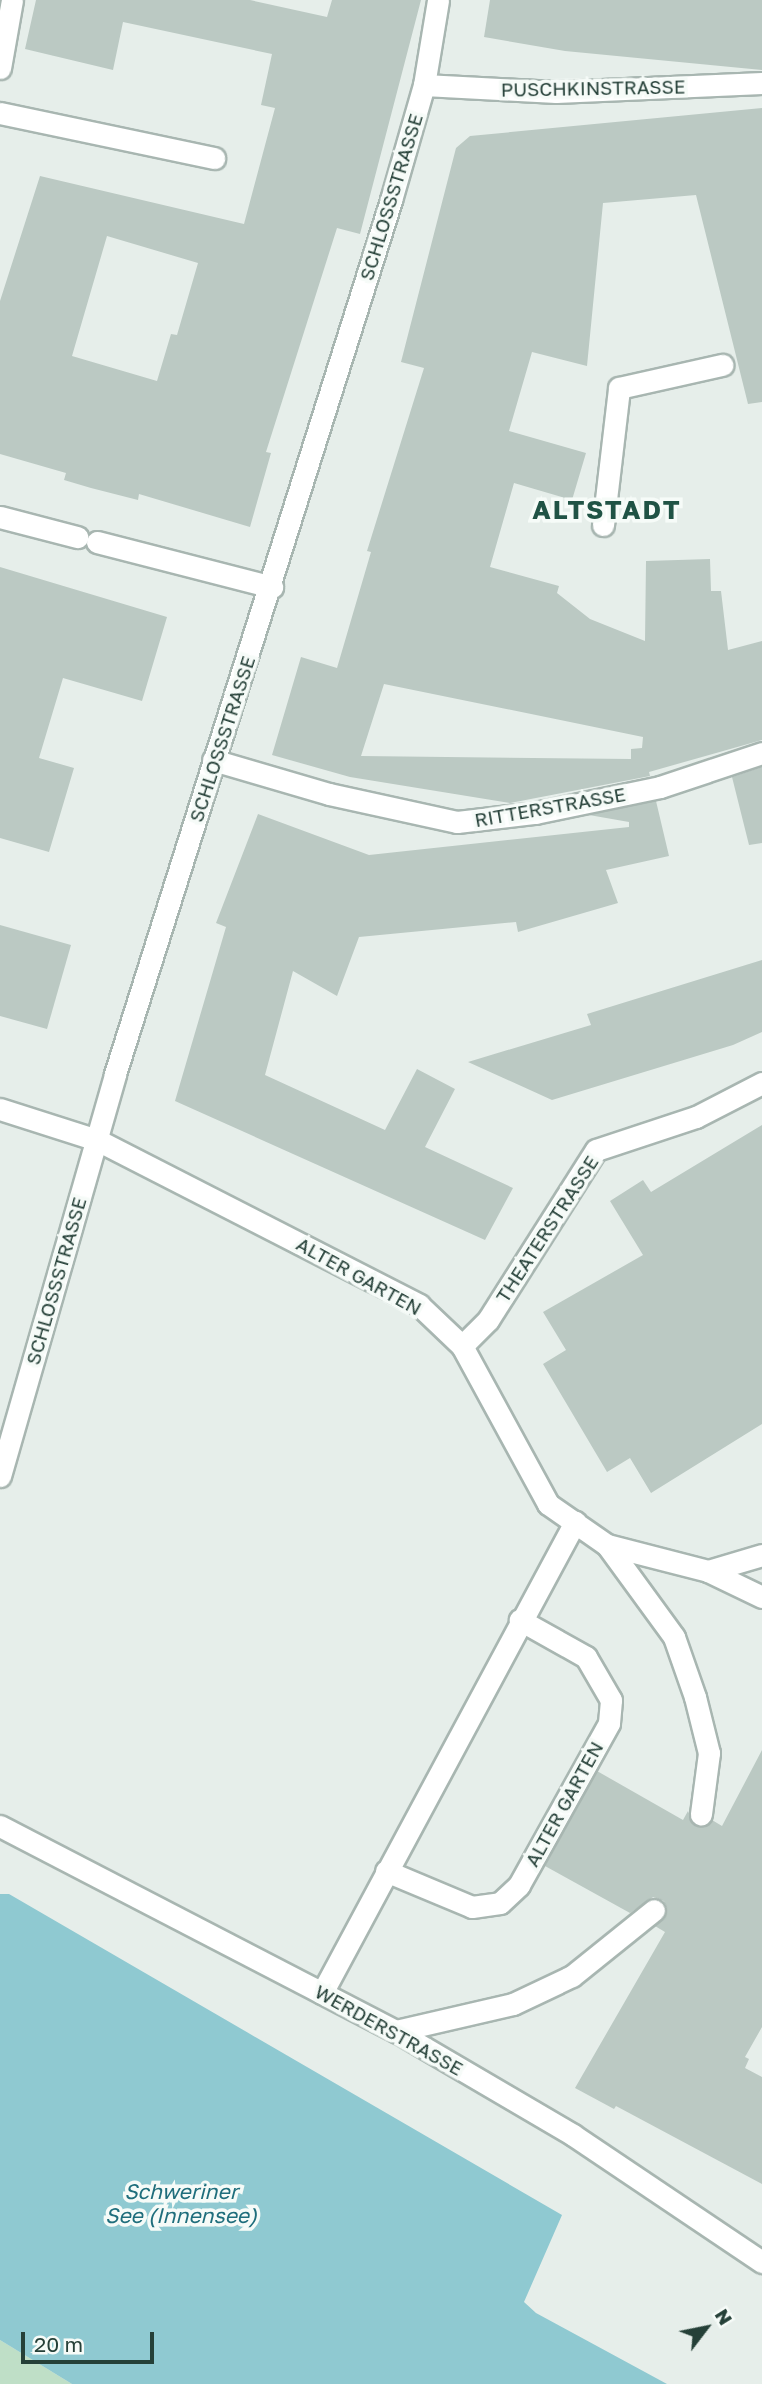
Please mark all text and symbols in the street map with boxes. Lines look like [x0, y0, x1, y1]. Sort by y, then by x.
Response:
street label: PUSCHKINSTRASSE [501, 75, 685, 101]
street label: SCHLOSSSTRASSE [355, 111, 427, 283]
district label: ALTSTADT [533, 494, 681, 526]
street label: SCHLOSSSTRASSE [184, 653, 260, 825]
street label: RITTERSTRASSE [473, 783, 627, 831]
street label: THEATERSTRASSE [491, 1151, 603, 1307]
street label: SCHLOSSSTRASSE [21, 1195, 91, 1367]
street label: ALTER GARTEN [293, 1232, 425, 1320]
street label: ALTER GARTEN [520, 1738, 608, 1870]
street label: WERDERSTRASSE [311, 1980, 467, 2080]
water label: Schweriner See (Innensee) [105, 2178, 257, 2228]
north arrow [671, 2293, 741, 2363]
text: N [711, 2304, 738, 2329]
scale bar [24, 2318, 158, 2362]
text: 20 m [34, 2331, 83, 2357]

